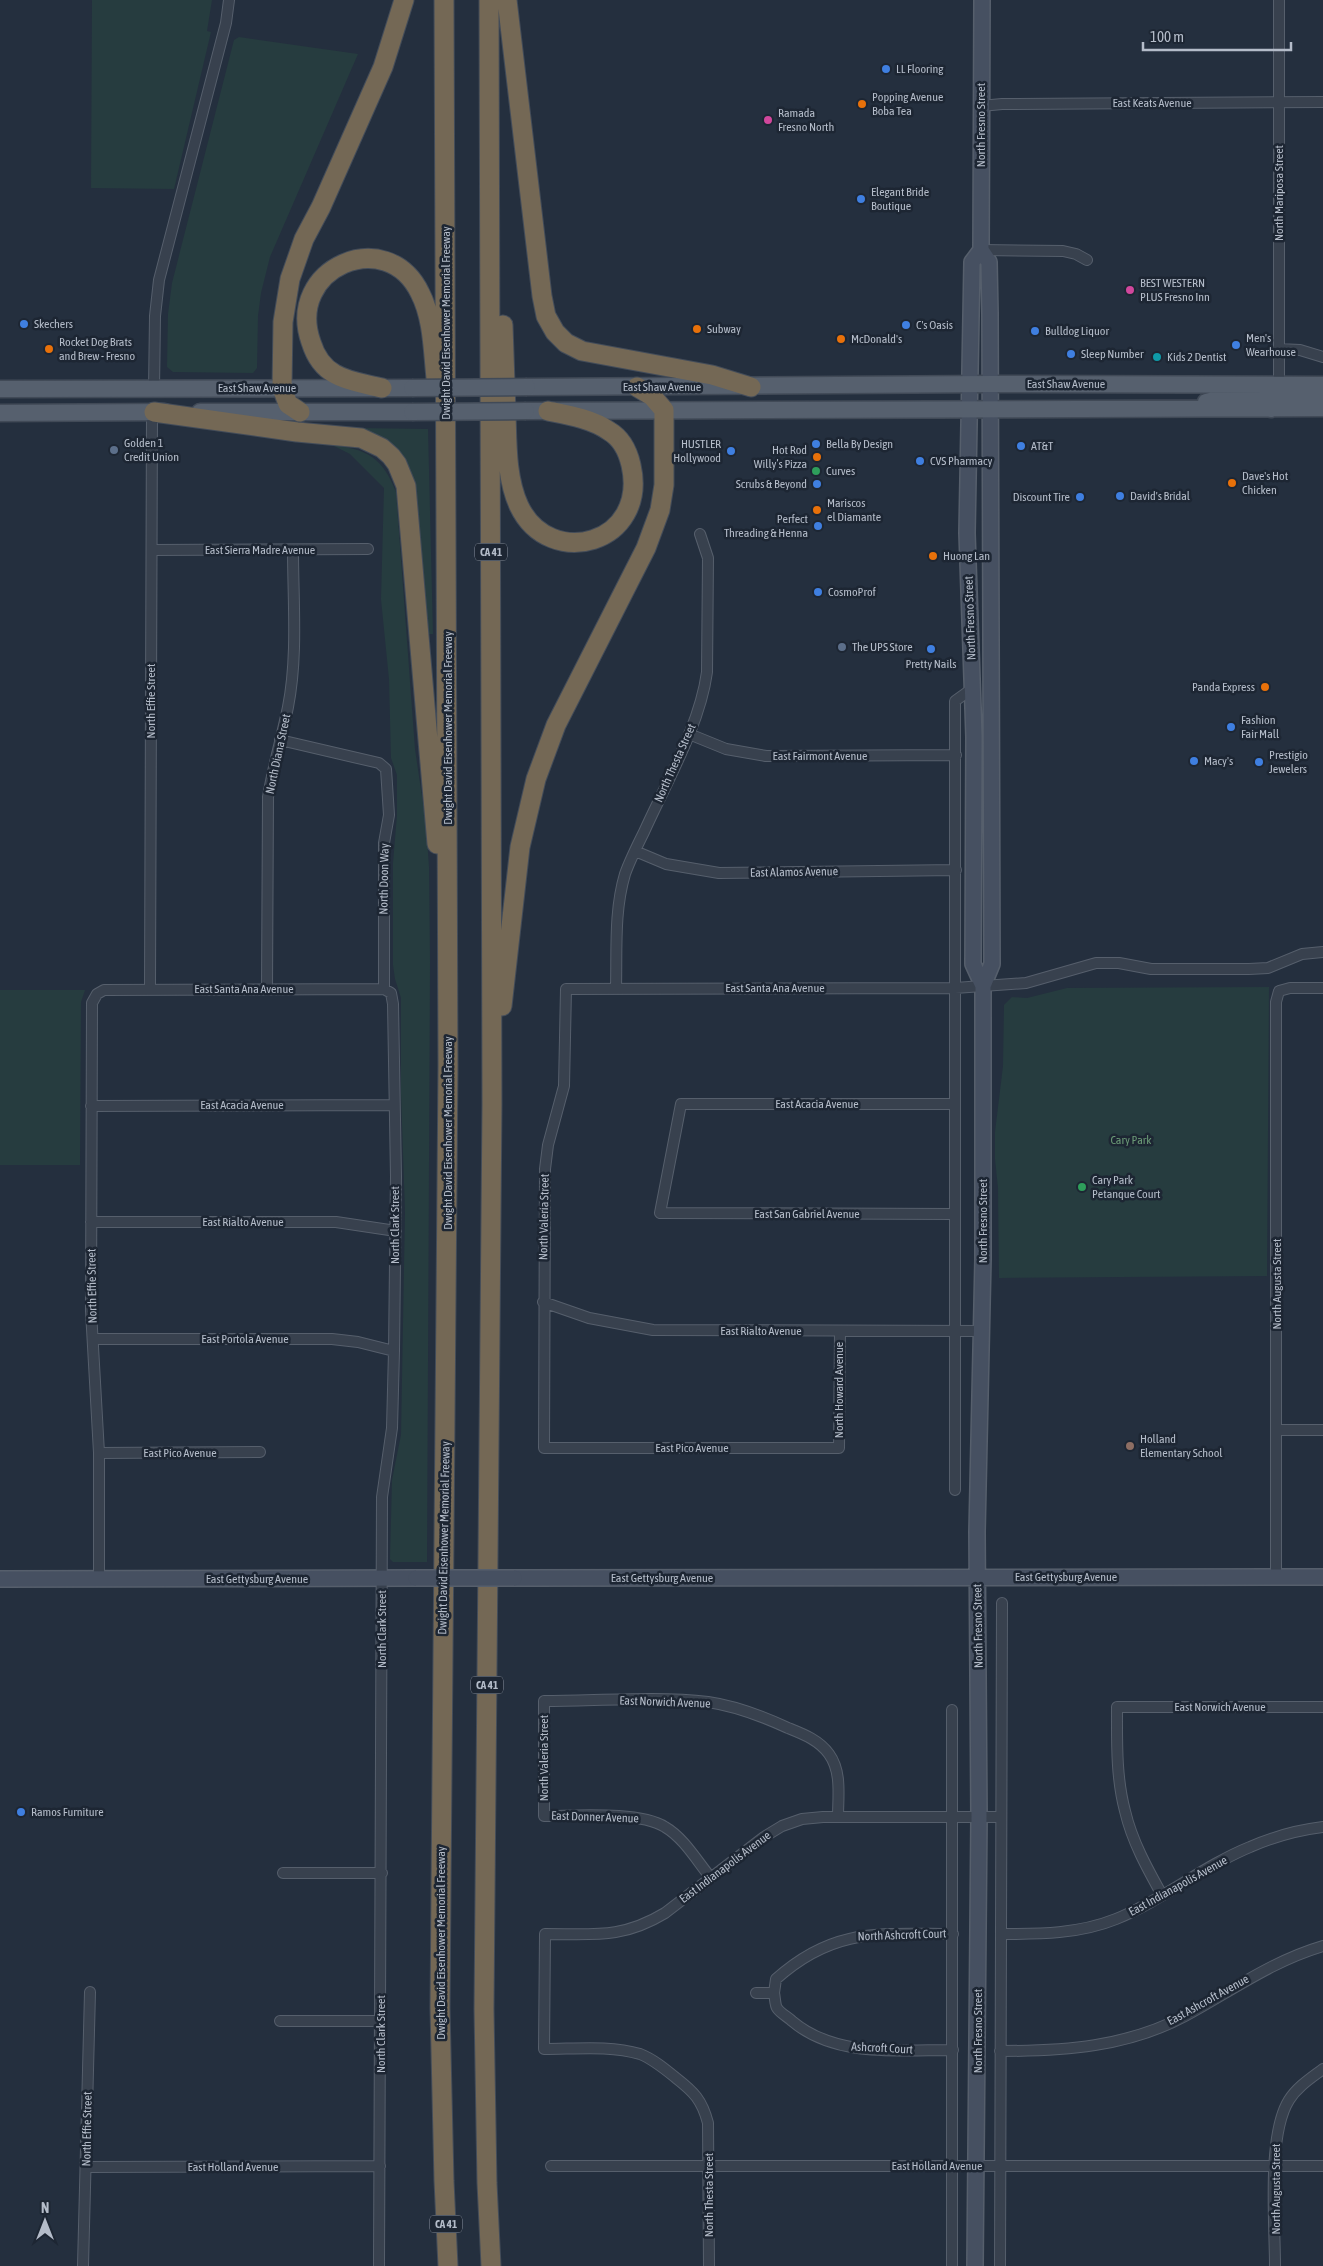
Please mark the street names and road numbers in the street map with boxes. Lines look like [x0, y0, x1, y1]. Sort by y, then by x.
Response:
street label: North Fresno Street [974, 82, 988, 167]
street label: East Keats Avenue [1112, 96, 1192, 110]
street label: North Mariposa Street [1272, 144, 1286, 241]
street label: Dwight David Eisenhower Memorial Freeway [439, 226, 453, 420]
street label: East Shaw Avenue [1027, 377, 1105, 391]
street label: East Shaw Avenue [623, 380, 701, 394]
street label: East Shaw Avenue [218, 381, 296, 395]
street label: East Sierra Madre Avenue [205, 543, 315, 557]
road number: CA 41 [475, 544, 507, 560]
street label: North Fresno Street [962, 575, 978, 660]
street label: Dwight David Eisenhower Memorial Freeway [441, 631, 455, 825]
street label: North Effie Street [144, 663, 158, 738]
street label: North Diana Street [263, 712, 293, 795]
street label: North Thesta Street [651, 721, 699, 804]
street label: East Fairmont Avenue [773, 749, 867, 763]
street label: North Doon Way [376, 843, 392, 915]
street label: East Alamos Avenue [750, 864, 838, 880]
street label: East Santa Ana Avenue [725, 981, 825, 995]
street label: East Santa Ana Avenue [194, 982, 294, 996]
street label: Dwight David Eisenhower Memorial Freeway [441, 1036, 455, 1230]
street label: East Acacia Avenue [775, 1097, 859, 1111]
street label: East Acacia Avenue [200, 1098, 284, 1112]
street label: North Valeria Street [536, 1173, 552, 1260]
street label: North Fresno Street [976, 1178, 990, 1263]
street label: North Clark Street [388, 1185, 402, 1264]
street label: East San Gabriel Avenue [754, 1207, 860, 1221]
street label: East Rialto Avenue [202, 1215, 284, 1229]
street label: North Augusta Street [1270, 1238, 1284, 1329]
street label: North Effie Street [84, 1248, 100, 1324]
street label: East Rialto Avenue [720, 1324, 802, 1338]
street label: East Portola Avenue [201, 1332, 289, 1346]
street label: North Howard Avenue [832, 1342, 846, 1438]
street label: Dwight David Eisenhower Memorial Freeway [435, 1441, 453, 1635]
street label: East Pico Avenue [655, 1441, 729, 1455]
street label: East Pico Avenue [143, 1446, 217, 1460]
street label: East Gettysburg Avenue [1015, 1570, 1117, 1584]
street label: East Gettysburg Avenue [611, 1571, 713, 1585]
street label: East Gettysburg Avenue [206, 1572, 308, 1586]
street label: North Fresno Street [970, 1583, 986, 1668]
street label: North Clark Street [375, 1589, 389, 1668]
road number: CA 41 [471, 1676, 503, 1694]
street label: East Norwich Avenue [619, 1693, 711, 1711]
street label: East Norwich Avenue [1174, 1700, 1266, 1714]
street label: North Valeria Street [537, 1714, 551, 1801]
street label: East Donner Avenue [551, 1808, 639, 1826]
street label: East Indianapolis Avenue [677, 1828, 773, 1906]
street label: Dwight David Eisenhower Memorial Freeway [434, 1846, 448, 2040]
street label: East Indianapolis Avenue [1126, 1853, 1230, 1919]
street label: North Ashcroft Court [857, 1926, 947, 1944]
street label: East Ashcroft Avenue [1165, 1972, 1251, 2028]
street label: North Fresno Street [971, 1988, 985, 2073]
street label: North Clark Street [374, 1994, 388, 2073]
street label: Ashcroft Court [851, 2039, 914, 2057]
street label: North Effie Street [79, 2091, 95, 2167]
street label: North Augusta Street [1269, 2143, 1283, 2234]
street label: North Thesta Street [702, 2152, 716, 2237]
street label: East Holland Avenue [892, 2159, 982, 2173]
street label: East Holland Avenue [188, 2160, 278, 2174]
road number: CA 41 [430, 2216, 462, 2232]

